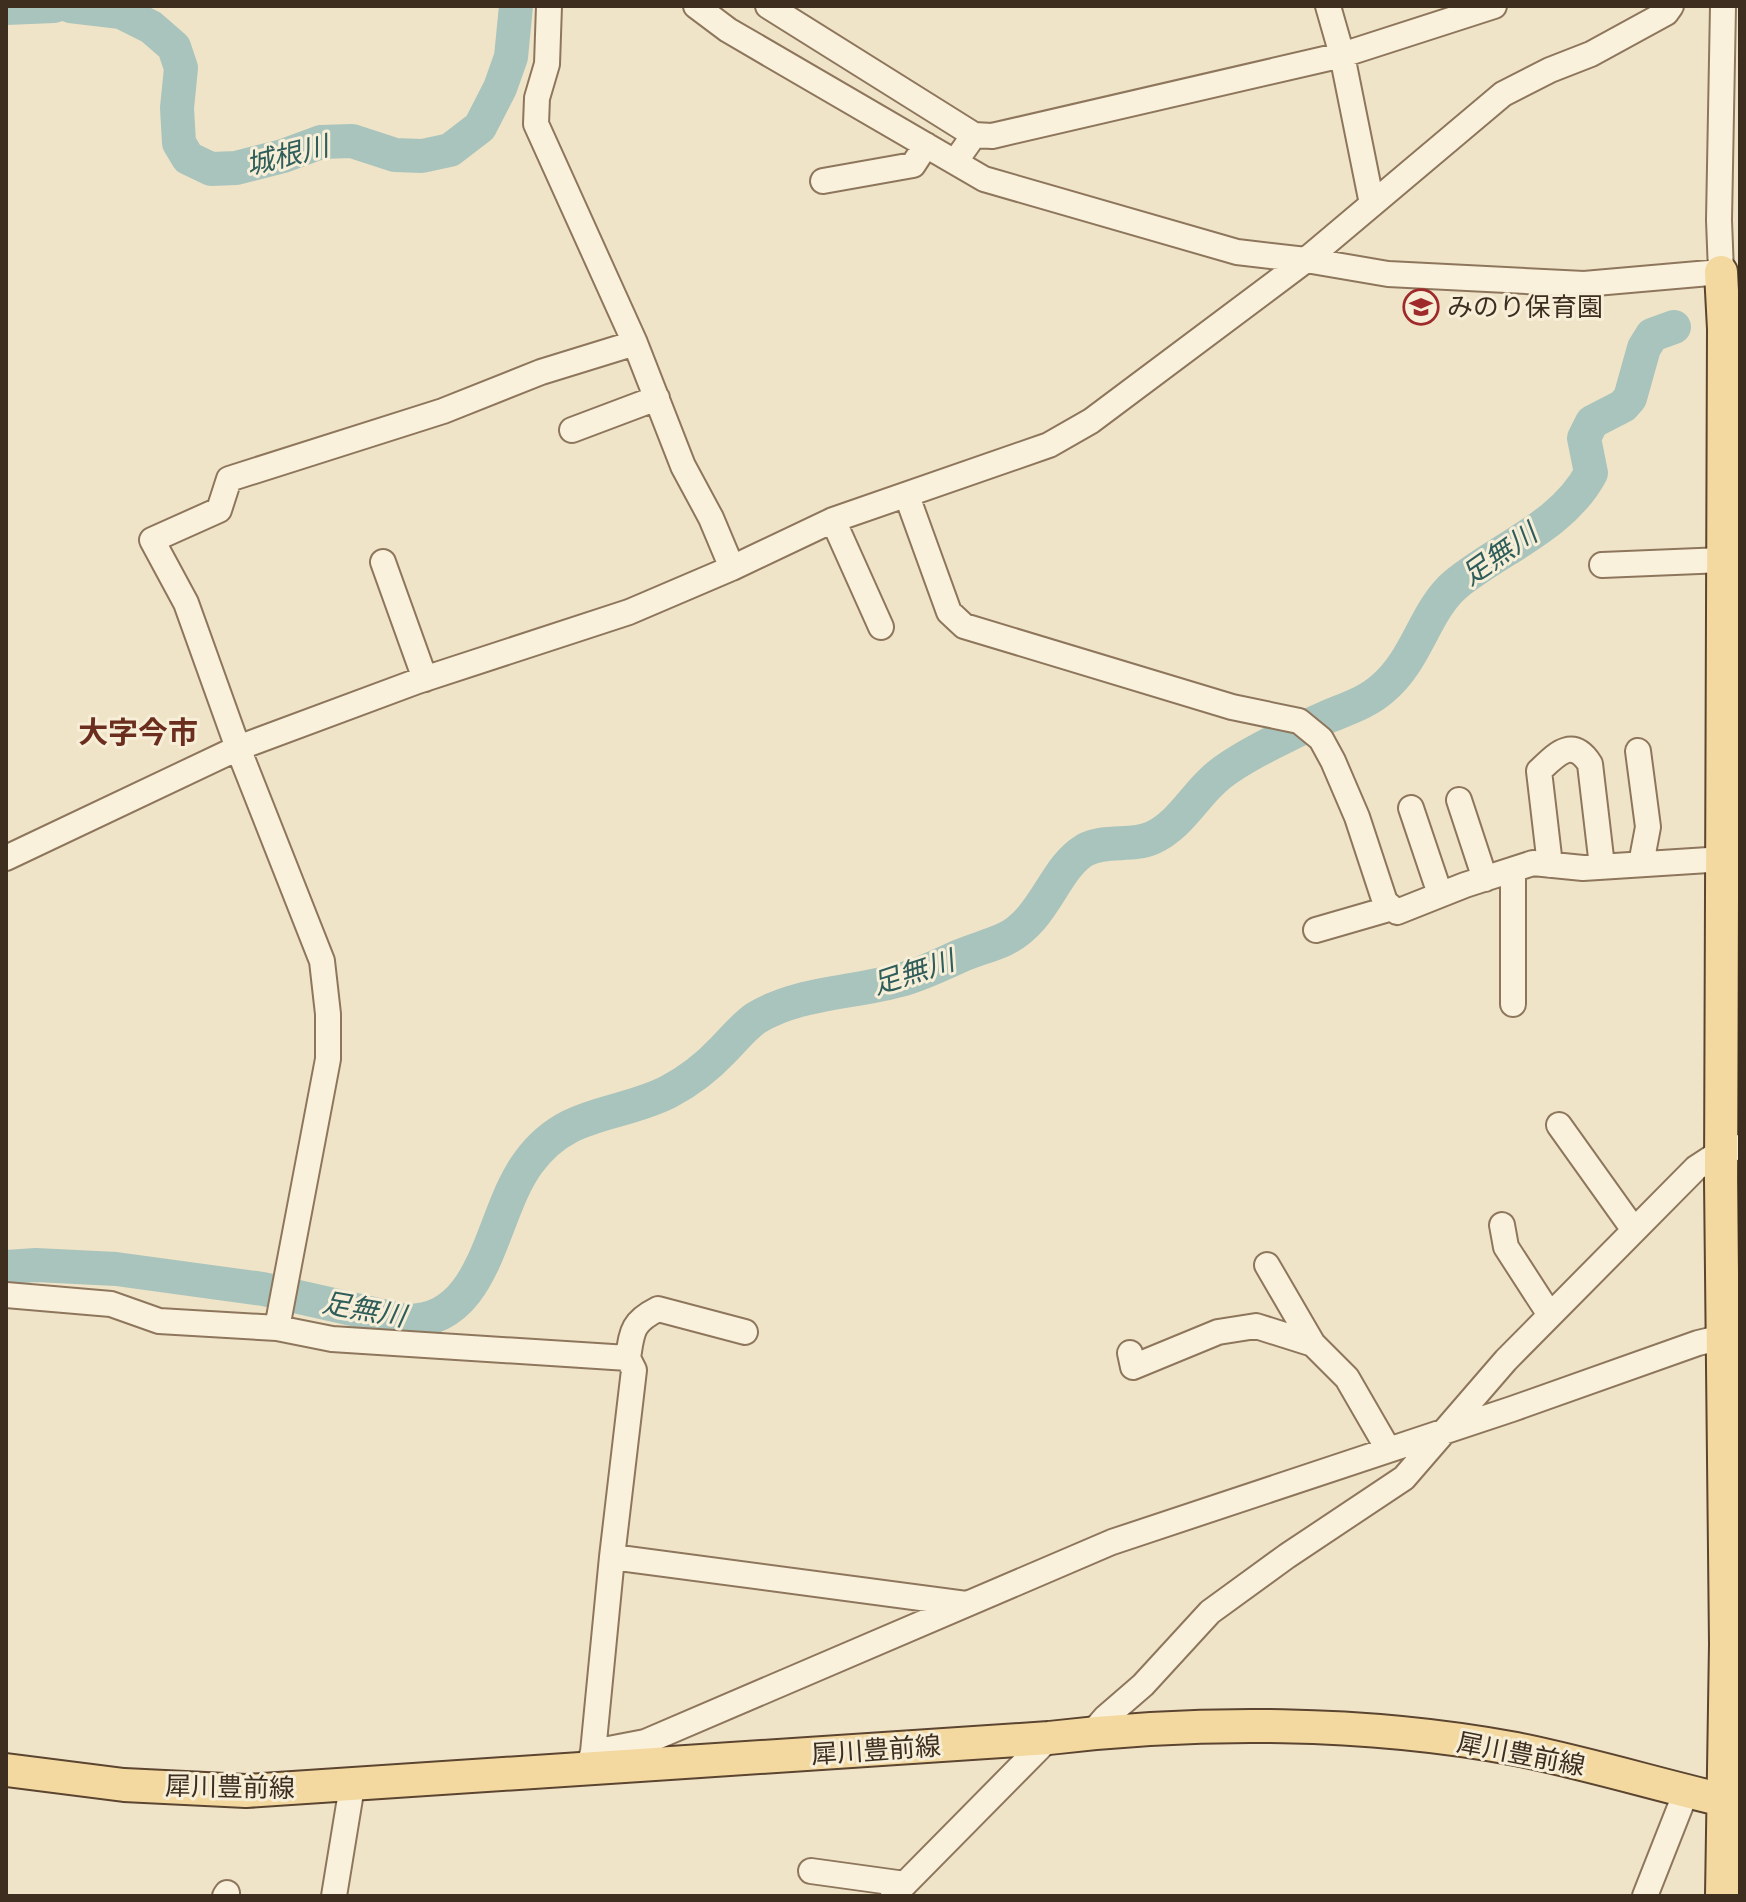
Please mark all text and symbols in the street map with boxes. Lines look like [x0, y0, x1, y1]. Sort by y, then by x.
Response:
water label: 城根川 [242, 127, 335, 183]
school or university icon: みのり保育園 [1402, 288, 1440, 326]
place label: みのり保育園 [1447, 290, 1603, 323]
water label: 足無川 [1454, 513, 1546, 593]
district label: 大字今市 [78, 713, 198, 751]
water label: 足無川 [867, 941, 961, 1002]
water label: 足無川 [320, 1284, 411, 1335]
street label: 犀川豊前線 [1454, 1725, 1588, 1782]
street label: 犀川豊前線 [810, 1729, 942, 1770]
street label: 犀川豊前線 [165, 1769, 295, 1804]

